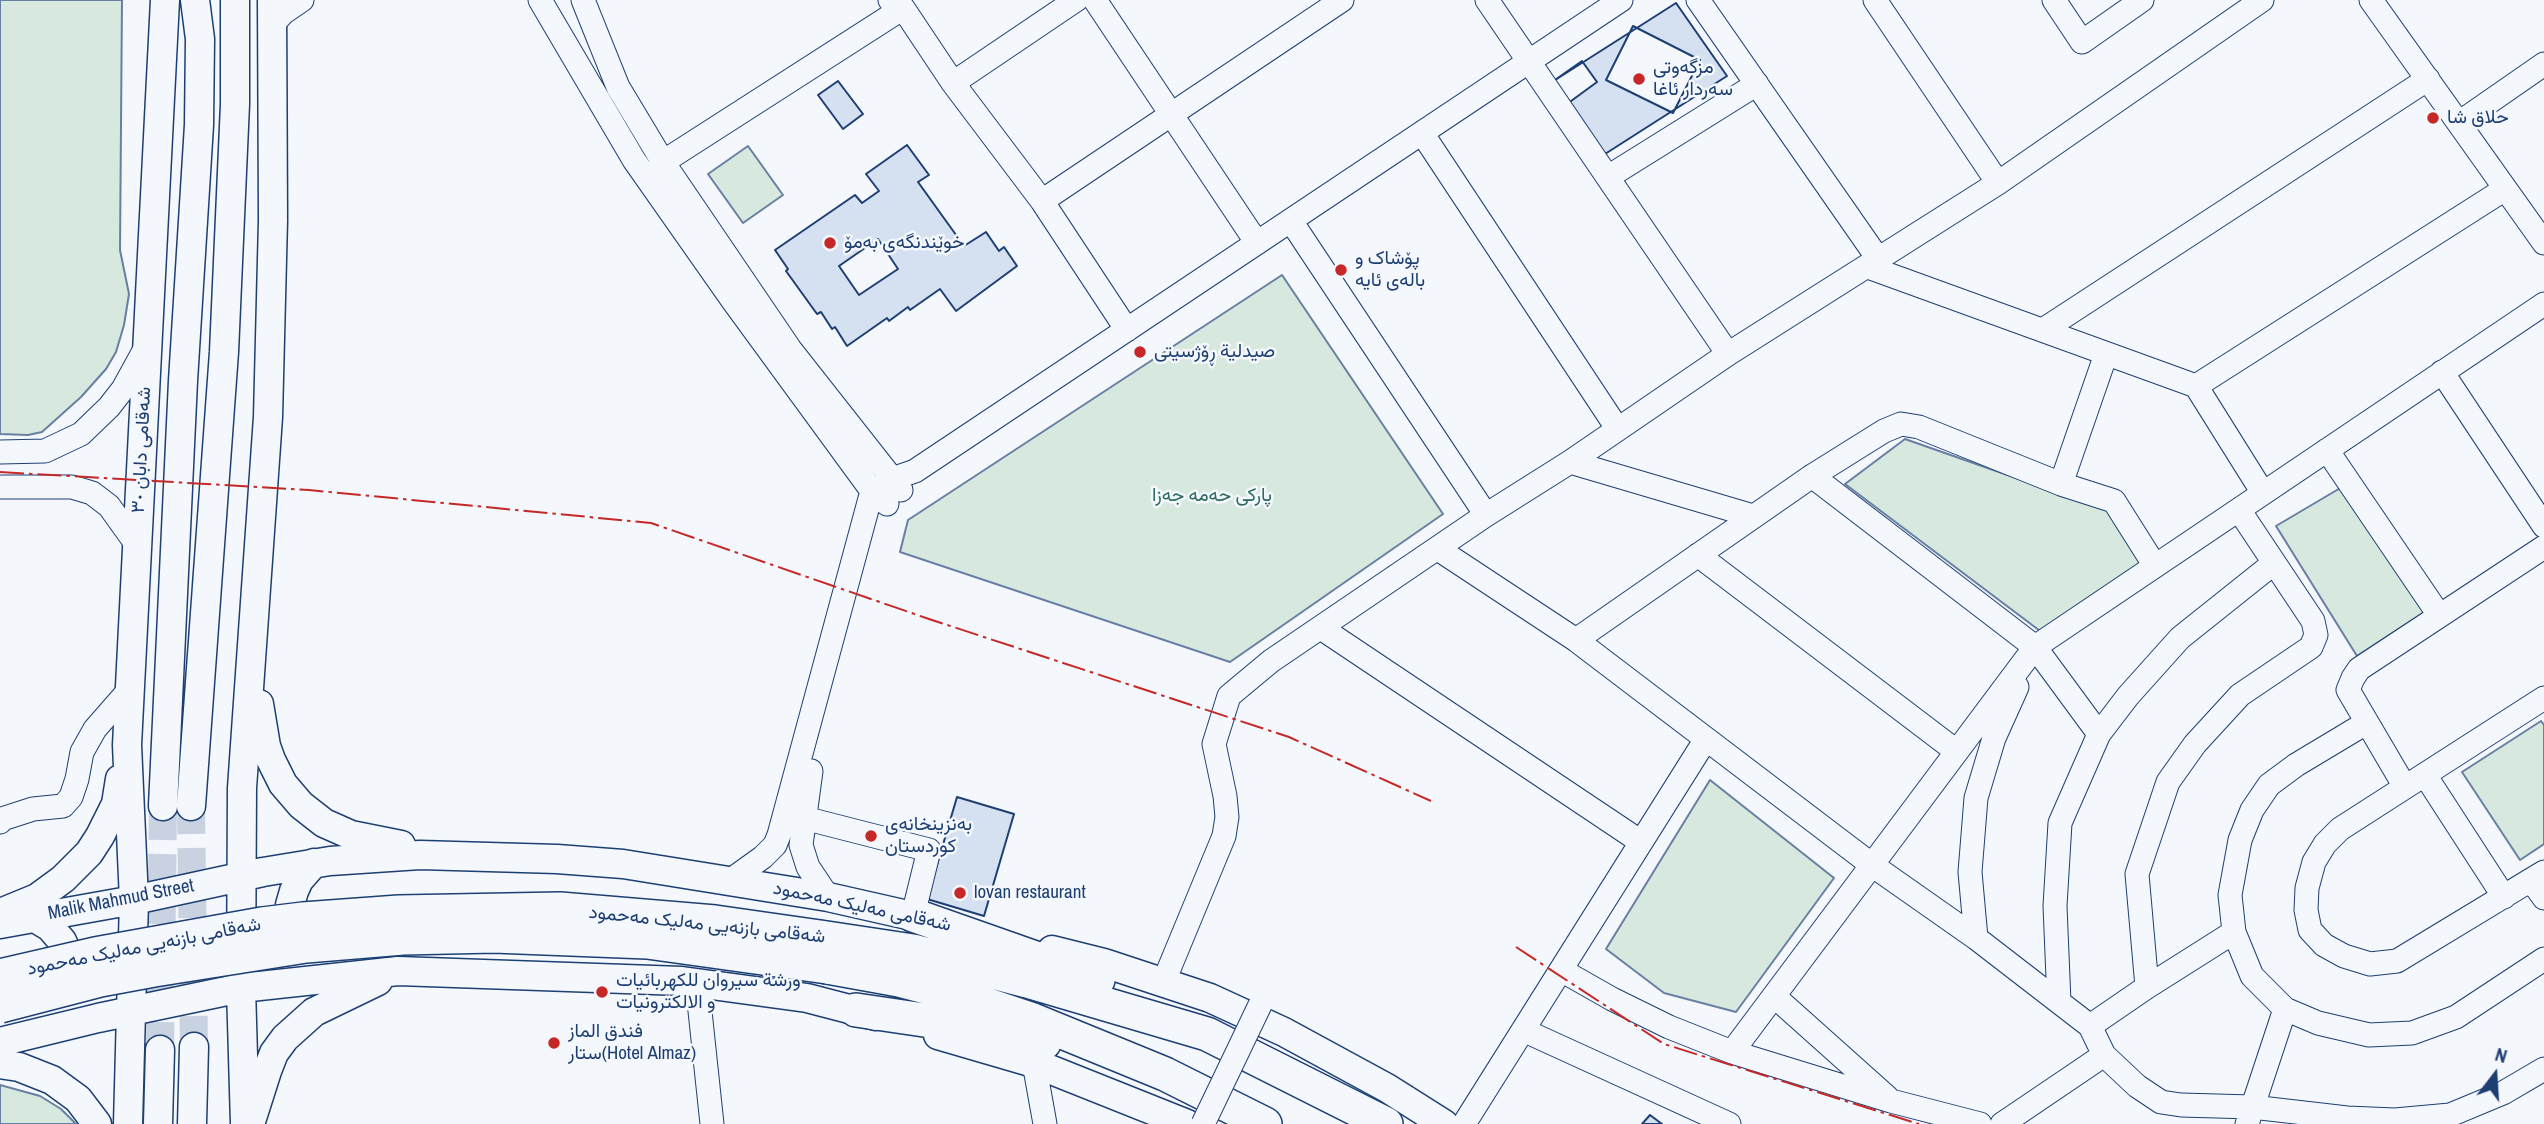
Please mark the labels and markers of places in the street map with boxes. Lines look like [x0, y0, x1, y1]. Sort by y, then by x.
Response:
place label: مزگەوتی سەردار ئاغا [1653, 57, 1733, 101]
marker: مزگەوتی سەردار ئاغا [1631, 71, 1647, 87]
place label: حلاق شا [2447, 107, 2509, 129]
marker: حلاق شا [2425, 110, 2441, 126]
place label: خوێندنگەی بەمۆ [844, 232, 964, 254]
marker: خوێندنگەی بەمۆ [822, 235, 838, 251]
place label: پۆشاک و بالەی ئایە [1355, 248, 1425, 292]
marker: پۆشاک و بالەی ئایە [1333, 262, 1349, 278]
place label: صيدلية ڕۆژسیتی [1154, 341, 1275, 363]
marker: صيدلية ڕۆژسیتی [1132, 344, 1148, 360]
place label: بەنزینخانەی کوردستان [885, 814, 972, 858]
marker: بەنزینخانەی کوردستان [863, 828, 879, 844]
place label: lovan restaurant [974, 882, 1086, 904]
marker: lovan restaurant [952, 885, 968, 901]
place label: ورشة سيروان للكهربائيات و الالكترونيات [616, 970, 801, 1014]
marker: ورشة سيروان للكهربائيات و الالكترونيات [594, 984, 610, 1000]
place label: فندق الماز ستار(Hotel Almaz) [568, 1021, 696, 1065]
marker: فندق الماز ستار(Hotel Almaz) [546, 1035, 562, 1051]

